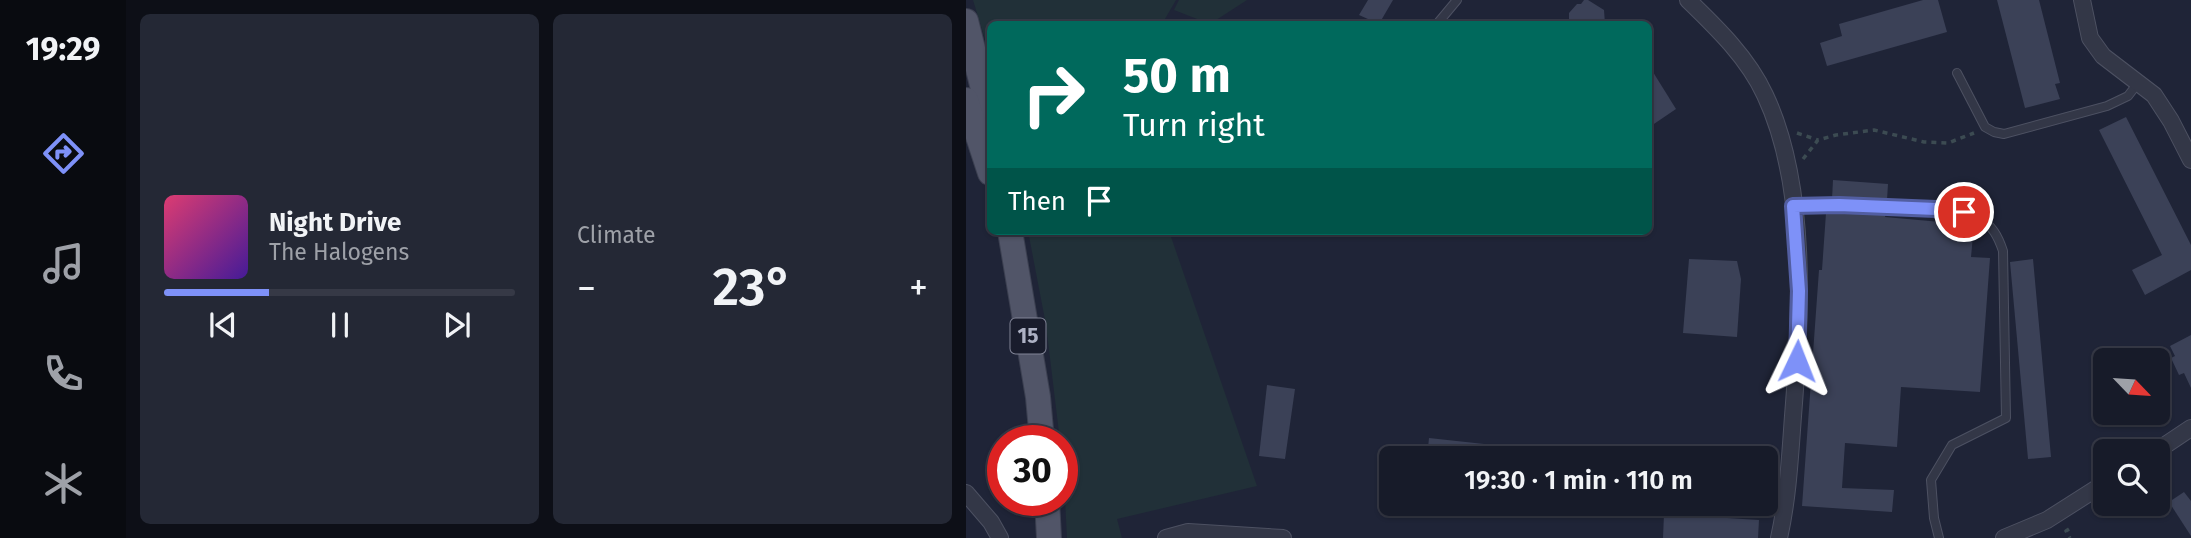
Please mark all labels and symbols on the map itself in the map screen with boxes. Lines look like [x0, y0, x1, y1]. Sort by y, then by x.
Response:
pin [1934, 182, 1994, 242]
road number: 15 [1010, 318, 1046, 354]
position arrow [1760, 324, 1834, 398]
north arrow [2093, 348, 2170, 425]
speed limit sign: 30 [987, 425, 1078, 516]

